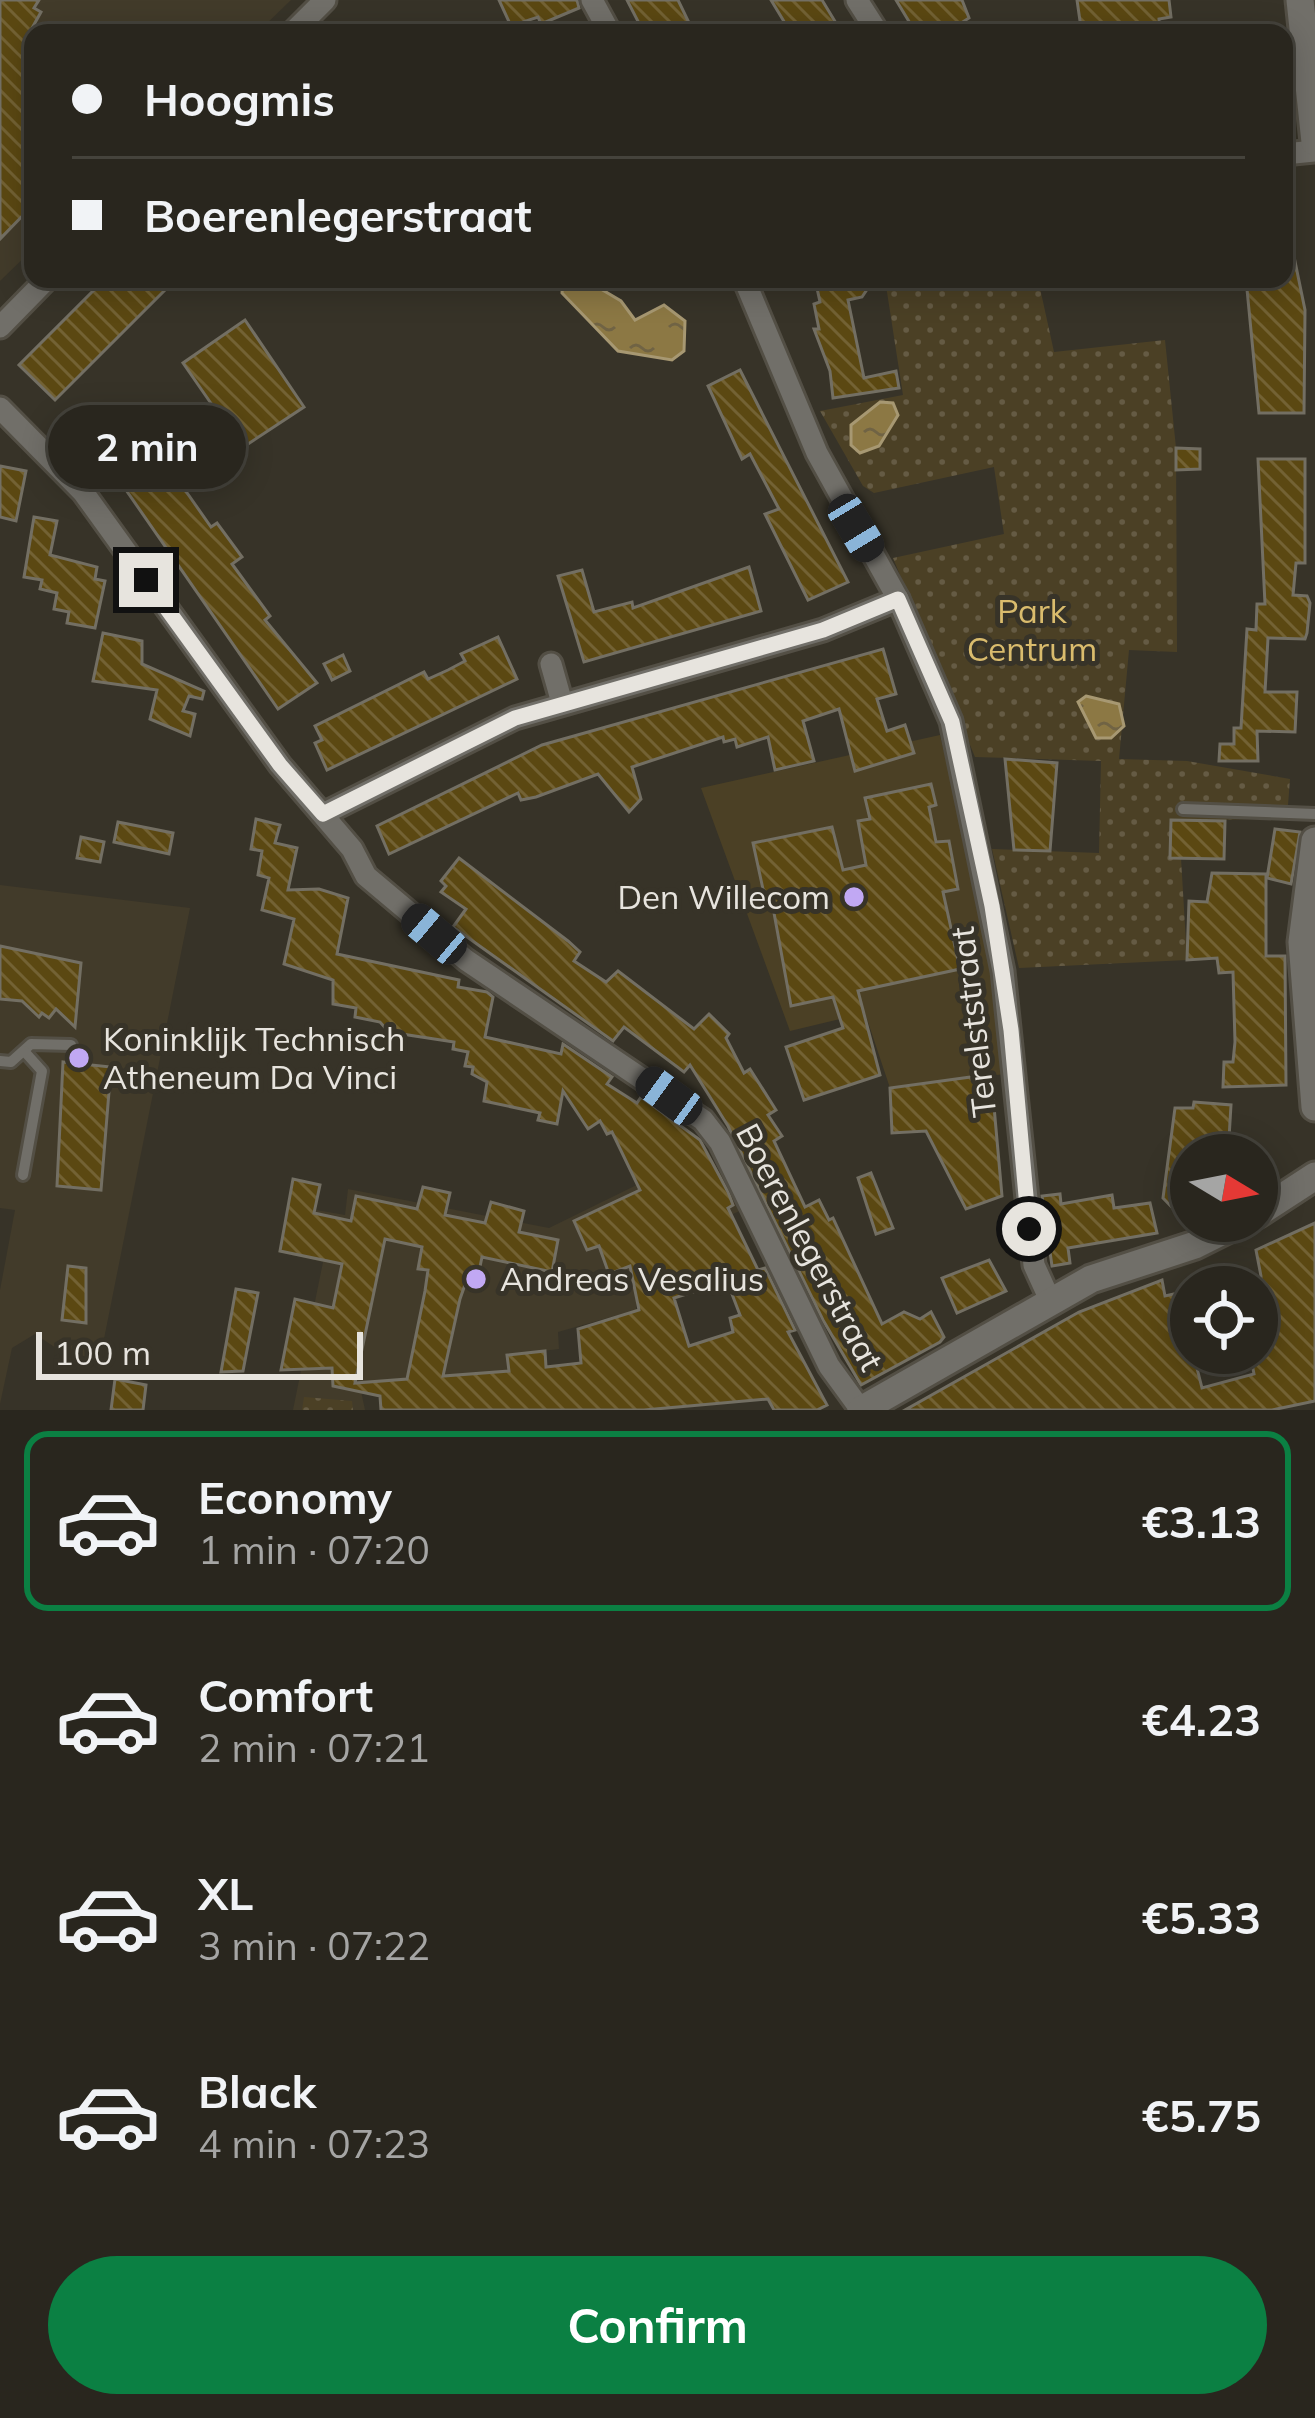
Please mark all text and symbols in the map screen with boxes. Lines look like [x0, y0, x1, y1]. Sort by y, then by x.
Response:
text: Hoogmis [144, 71, 335, 127]
text: Boerenlegerstraat [144, 187, 532, 243]
callout: 2 min [47, 406, 245, 490]
text: 2 min [96, 422, 198, 471]
car [822, 488, 890, 568]
route end [119, 553, 173, 607]
park label: Park Centrum [967, 590, 1097, 669]
place label: Den Willecom [617, 876, 830, 917]
marker: Den Willecom [841, 884, 867, 910]
car [395, 897, 473, 971]
street label: Terelststraat [940, 925, 1005, 1120]
place label: Koninklijk Technisch Atheneum Da Vinci [103, 1018, 405, 1097]
marker: Koninklijk Technisch Atheneum Da Vinci [66, 1045, 92, 1071]
car [629, 1060, 709, 1132]
street label: Boerenlegerstraat [728, 1116, 893, 1378]
north arrow [1170, 1134, 1278, 1242]
map controls [1170, 1134, 1278, 1374]
route start [1002, 1202, 1056, 1256]
place label: Andreas Vesalius [500, 1258, 764, 1299]
marker: Andreas Vesalius [463, 1266, 489, 1292]
button: locate [1170, 1266, 1278, 1374]
scale bar [36, 1326, 363, 1379]
text: 100 m [54, 1332, 151, 1373]
icon: car [54, 1467, 162, 1575]
text: Economy [198, 1469, 392, 1525]
text: €3.13 [1142, 1493, 1261, 1549]
text: 1 min · 07:20 [198, 1525, 430, 1574]
icon: car [54, 1665, 162, 1773]
text: Comfort [198, 1667, 373, 1723]
text: €4.23 [1142, 1691, 1261, 1747]
text: 2 min · 07:21 [198, 1723, 430, 1772]
icon: car [54, 1863, 162, 1971]
text: XL [198, 1865, 253, 1921]
text: €5.33 [1142, 1889, 1261, 1945]
text: 3 min · 07:22 [198, 1921, 430, 1970]
icon: car [54, 2061, 162, 2169]
text: Black [198, 2063, 316, 2119]
text: €5.75 [1142, 2087, 1261, 2143]
text: 4 min · 07:23 [198, 2119, 430, 2168]
button: Confirm [48, 2256, 1267, 2394]

